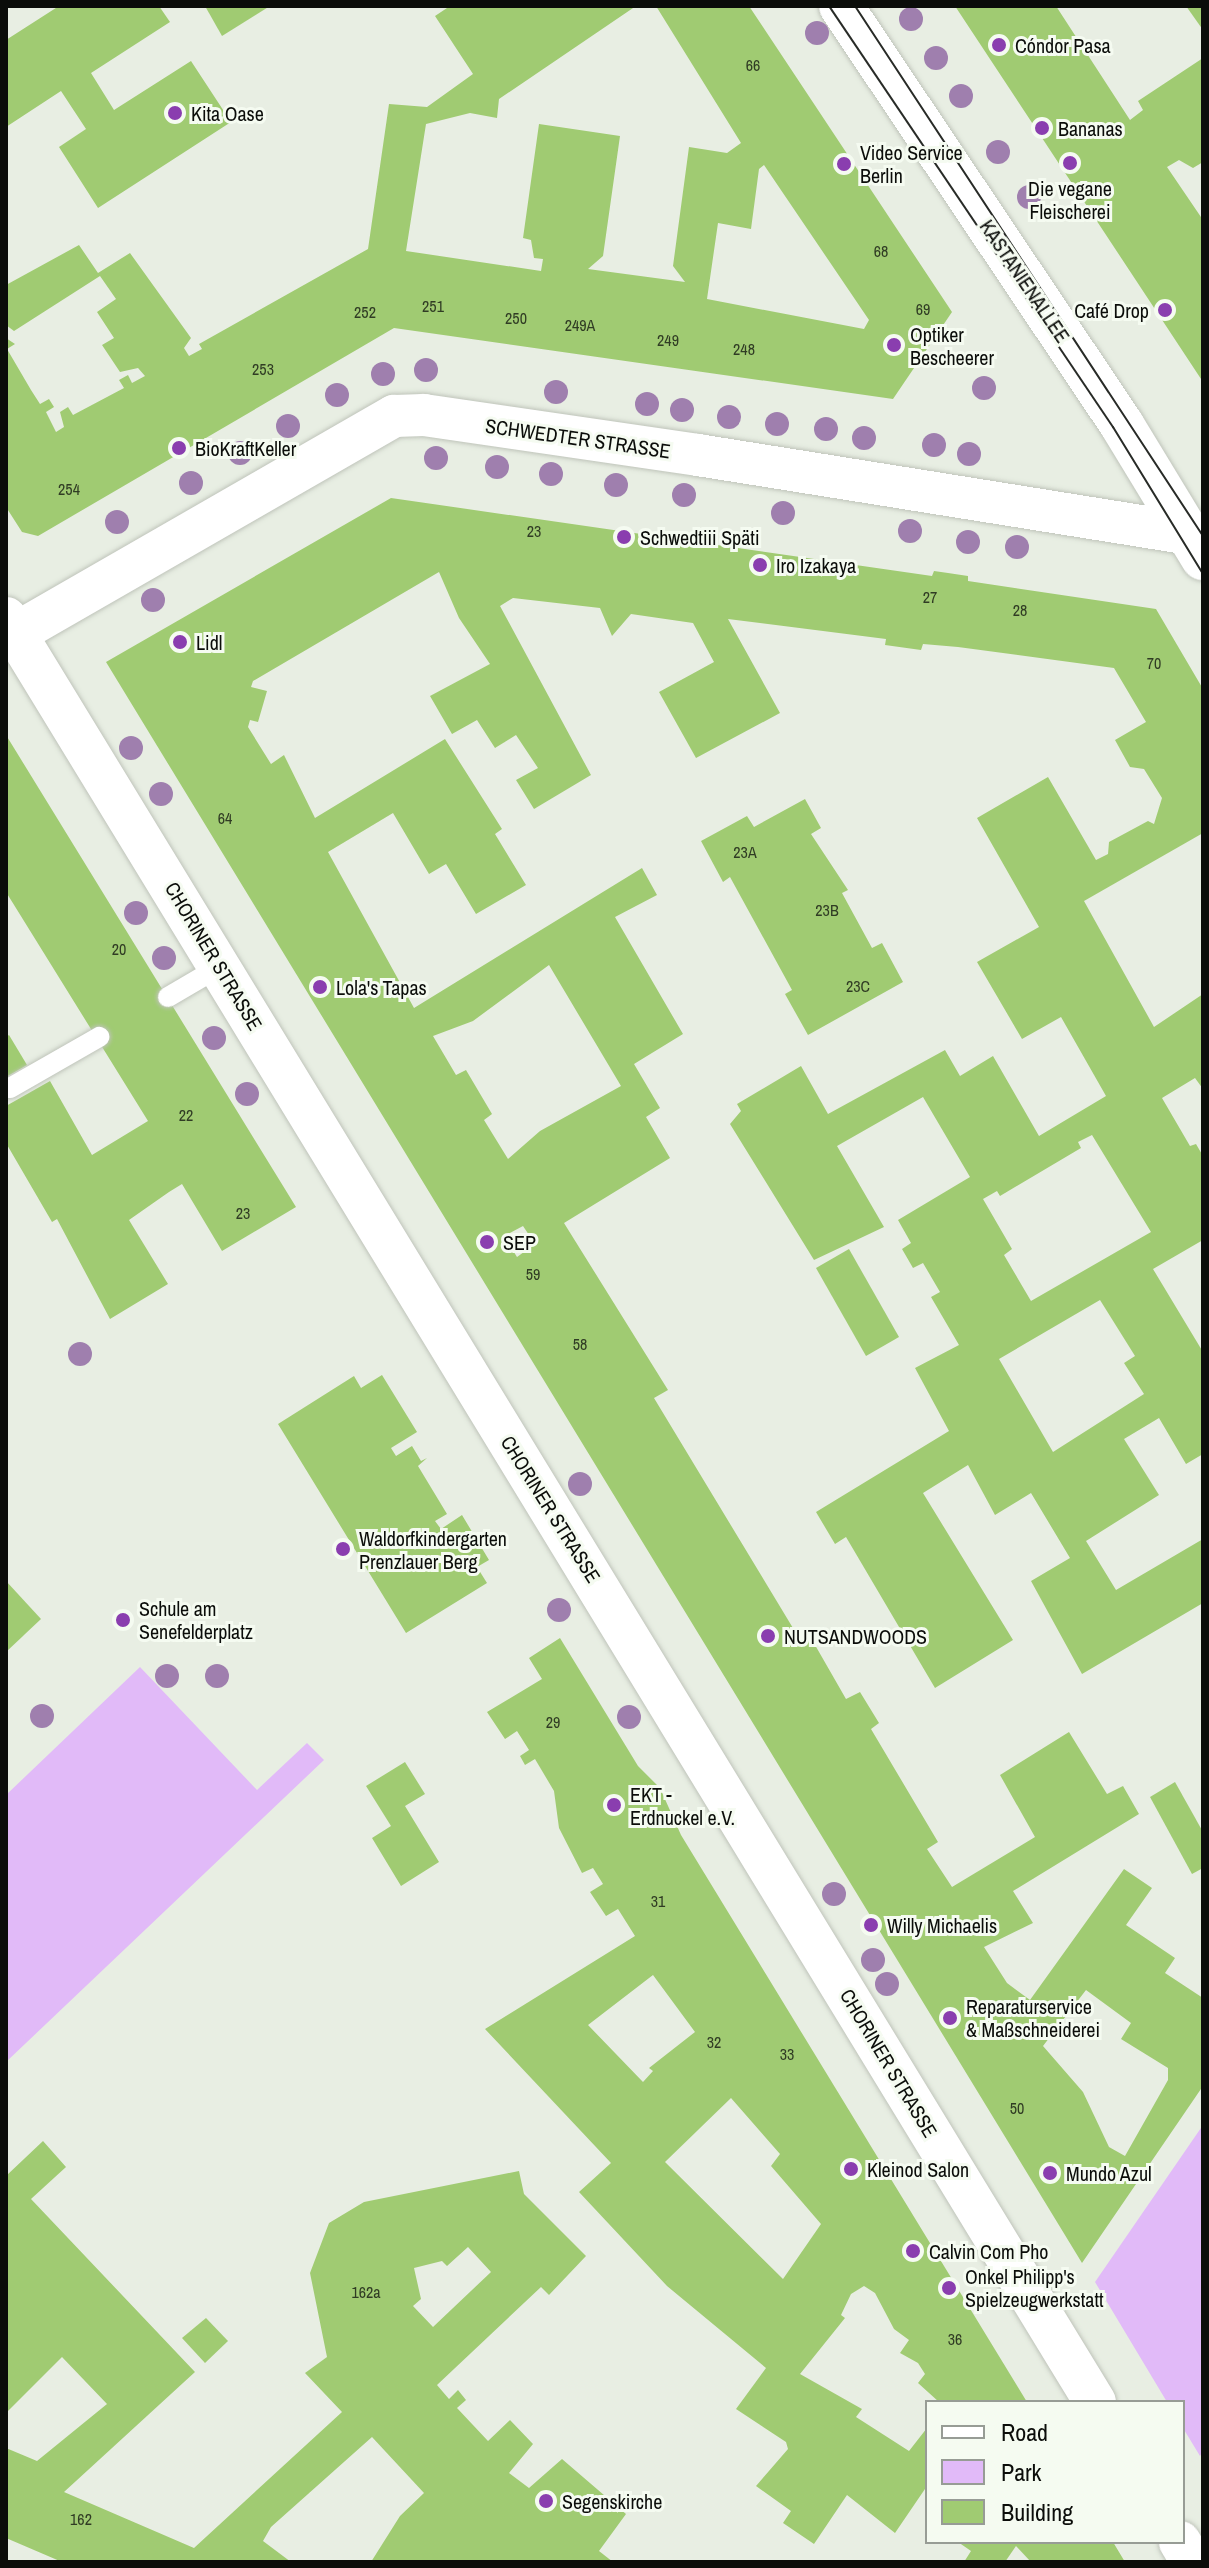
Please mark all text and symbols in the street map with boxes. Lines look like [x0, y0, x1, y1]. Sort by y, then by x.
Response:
place label: Cóndor Pasa [1015, 33, 1111, 57]
marker: Cóndor Pasa [990, 36, 1008, 54]
house number: 66 [746, 55, 760, 75]
place label: Kita Oase [191, 101, 264, 125]
marker: Kita Oase [166, 104, 184, 122]
place label: Bananas [1058, 116, 1123, 140]
marker: Bananas [1033, 119, 1051, 137]
place label: Video Service Berlin [860, 140, 963, 187]
marker: Die vegane Fleischerei [1061, 154, 1079, 172]
marker: Video Service Berlin [835, 155, 853, 173]
place label: Die vegane Fleischerei [1028, 176, 1112, 223]
street label: KASTANIENALLEE [975, 215, 1075, 347]
house number: 68 [874, 241, 888, 261]
house number: 251 [422, 296, 444, 316]
place label: Café Drop [1074, 298, 1149, 322]
house number: 69 [916, 299, 930, 319]
marker: Café Drop [1156, 301, 1174, 319]
house number: 252 [354, 302, 376, 322]
house number: 250 [505, 308, 527, 328]
house number: 249A [565, 315, 595, 335]
place label: Optiker Bescheerer [910, 322, 994, 369]
house number: 249 [657, 330, 679, 350]
marker: Optiker Bescheerer [885, 336, 903, 354]
house number: 248 [733, 339, 755, 359]
house number: 253 [252, 359, 274, 379]
street label: SCHWEDTER STRASSE [484, 413, 672, 463]
place label: BioKraftKeller [195, 436, 296, 460]
marker: BioKraftKeller [170, 439, 188, 457]
house number: 254 [58, 479, 80, 499]
house number: 23 [527, 521, 541, 541]
place label: Schwedtiii Späti [640, 525, 759, 549]
marker: Schwedtiii Späti [615, 528, 633, 546]
place label: Iro Izakaya [776, 553, 856, 577]
marker: Iro Izakaya [751, 556, 769, 574]
house number: 27 [923, 587, 937, 607]
house number: 28 [1013, 600, 1027, 620]
place label: Lidl [196, 630, 222, 654]
marker: Lidl [171, 633, 189, 651]
house number: 70 [1147, 653, 1161, 673]
house number: 64 [218, 808, 232, 828]
house number: 23A [733, 842, 757, 862]
street label: CHORINER STRASSE [160, 878, 268, 1034]
house number: 23B [815, 900, 839, 920]
house number: 20 [112, 939, 126, 959]
place label: Lola's Tapas [336, 975, 427, 999]
house number: 23C [846, 976, 870, 996]
marker: Lola's Tapas [311, 978, 329, 996]
house number: 22 [179, 1105, 193, 1125]
house number: 23 [236, 1203, 250, 1223]
place label: SEP [503, 1230, 536, 1254]
marker: SEP [478, 1233, 496, 1251]
house number: 59 [526, 1264, 540, 1284]
house number: 58 [573, 1334, 587, 1354]
street label: CHORINER STRASSE [496, 1431, 606, 1587]
place label: Waldorfkindergarten Prenzlauer Berg [359, 1526, 507, 1573]
marker: Waldorfkindergarten Prenzlauer Berg [334, 1540, 352, 1558]
place label: Schule am Senefelderplatz [139, 1596, 253, 1643]
marker: Schule am Senefelderplatz [114, 1611, 132, 1629]
place label: NUTSANDWOODS [784, 1624, 927, 1648]
marker: NUTSANDWOODS [759, 1627, 777, 1645]
house number: 29 [546, 1712, 560, 1732]
place label: EKT - Erdnuckel e.V. [630, 1782, 735, 1829]
marker: EKT - Erdnuckel e.V. [605, 1796, 623, 1814]
house number: 31 [651, 1891, 665, 1911]
place label: Willy Michaelis [887, 1913, 997, 1937]
marker: Willy Michaelis [862, 1916, 880, 1934]
street label: CHORINER STRASSE [835, 1985, 943, 2141]
place label: Reparaturservice & Maßschneiderei [966, 1994, 1100, 2041]
marker: Reparaturservice & Maßschneiderei [941, 2009, 959, 2027]
house number: 32 [707, 2032, 721, 2052]
house number: 33 [780, 2044, 794, 2064]
house number: 50 [1010, 2098, 1024, 2118]
place label: Kleinod Salon [867, 2157, 969, 2181]
marker: Kleinod Salon [842, 2160, 860, 2178]
place label: Mundo Azul [1066, 2161, 1153, 2185]
marker: Mundo Azul [1041, 2164, 1059, 2182]
place label: Calvin Com Pho [929, 2239, 1048, 2263]
marker: Calvin Com Pho [904, 2242, 922, 2260]
place label: Onkel Philipp's Spielzeugwerkstatt [965, 2264, 1104, 2311]
marker: Onkel Philipp's Spielzeugwerkstatt [940, 2279, 958, 2297]
house number: 162a [351, 2282, 381, 2302]
house number: 36 [948, 2329, 962, 2349]
legend [925, 2400, 1185, 2544]
text: Road [1001, 2416, 1048, 2448]
text: Park [1001, 2456, 1041, 2488]
place label: Segenskirche [562, 2489, 662, 2513]
marker: Segenskirche [537, 2492, 555, 2510]
text: Building [1001, 2496, 1073, 2528]
house number: 162 [70, 2509, 92, 2529]

